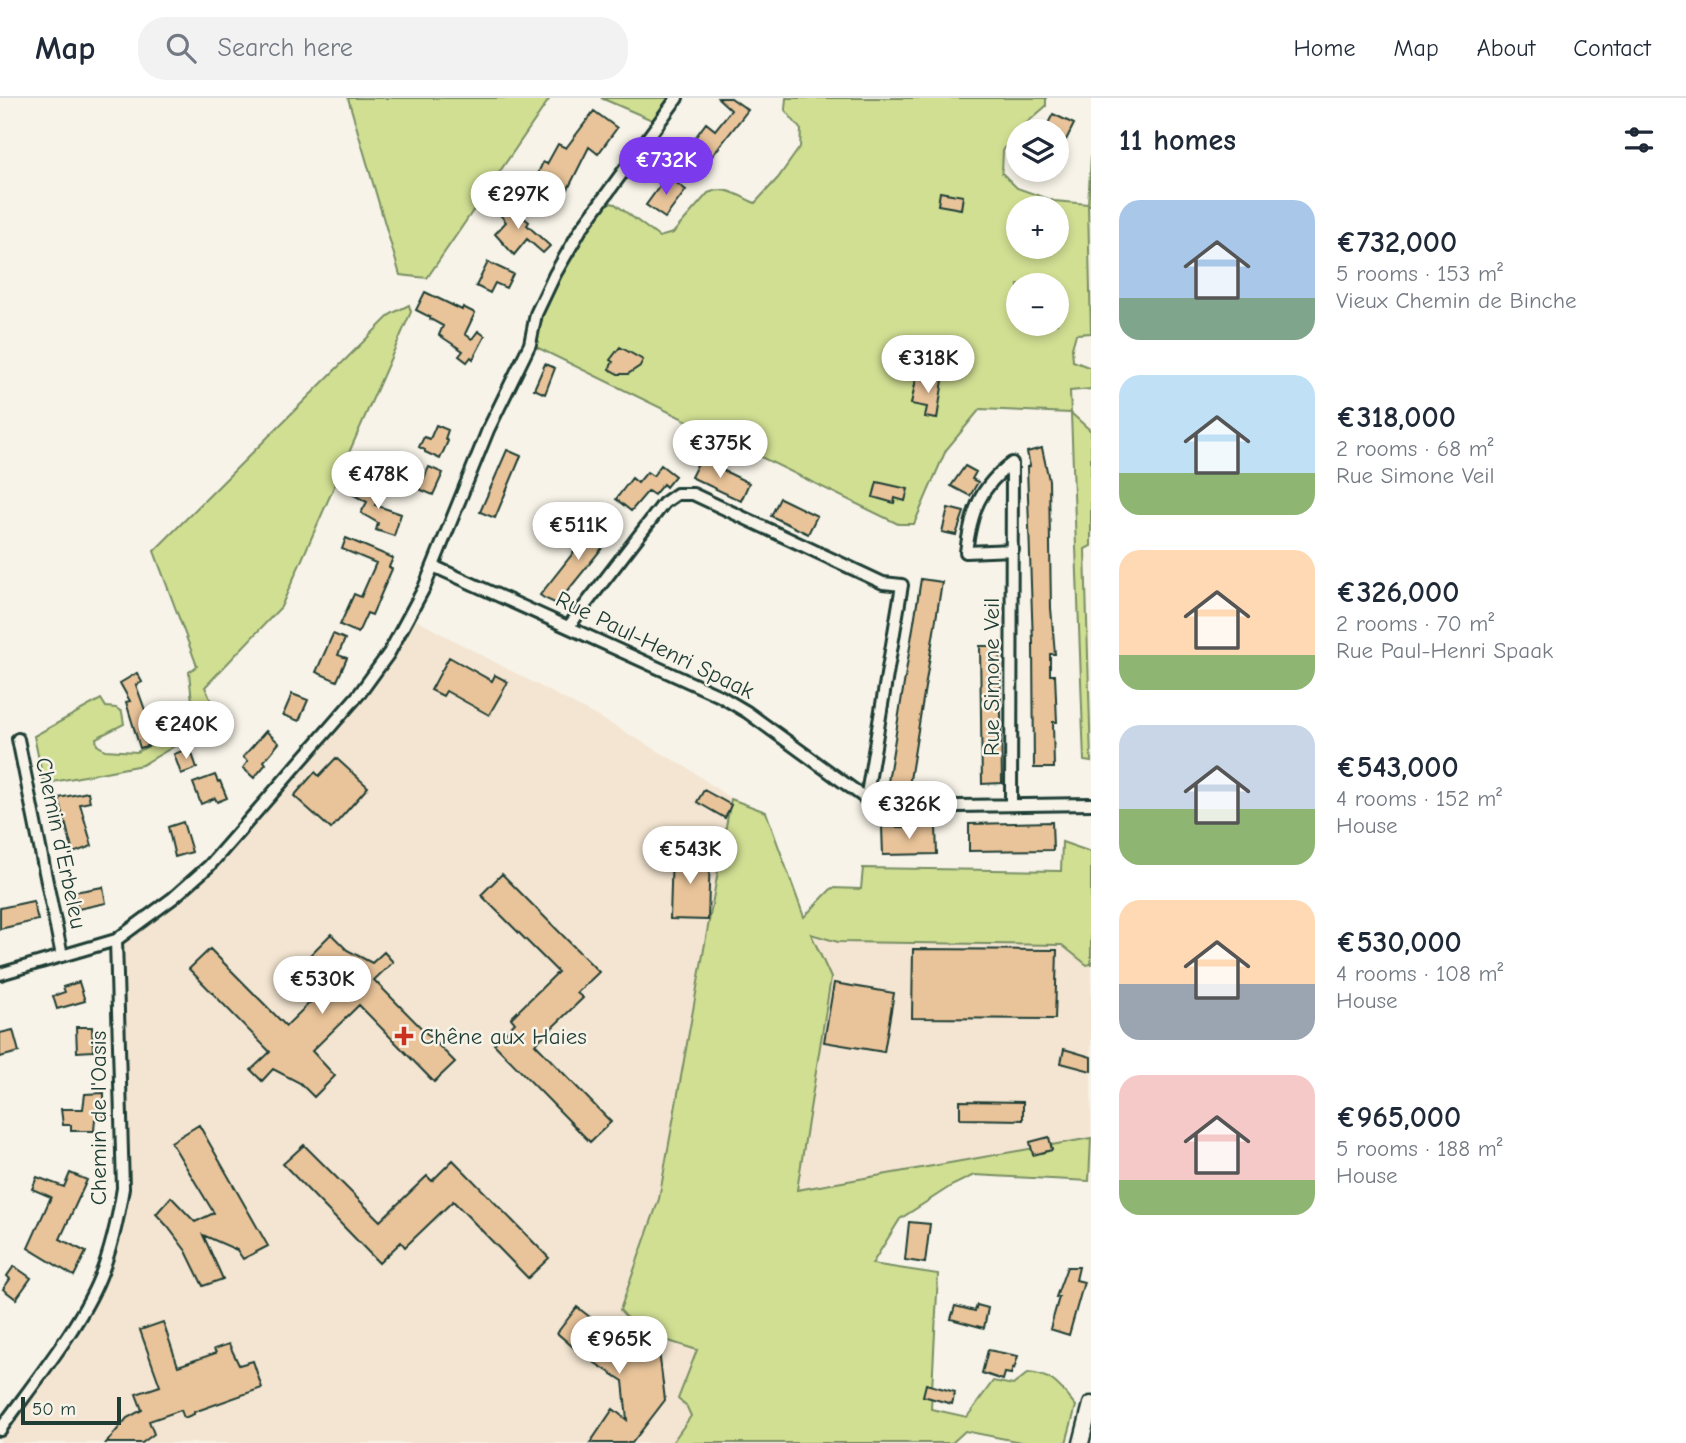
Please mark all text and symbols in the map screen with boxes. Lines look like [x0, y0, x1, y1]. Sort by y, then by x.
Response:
search box [138, 17, 628, 80]
text: Map [35, 29, 96, 67]
icon: search [162, 29, 200, 67]
text: Search here [218, 33, 353, 63]
text: Home [1294, 34, 1355, 62]
text: Map [1393, 34, 1439, 62]
text: About [1477, 34, 1535, 62]
text: Contact [1573, 34, 1651, 62]
map controls [1006, 119, 1069, 336]
button: layers [1006, 119, 1069, 182]
icon: filters [1620, 121, 1658, 159]
text: 11 homes [1119, 123, 1236, 158]
pin: €732K [617, 138, 715, 197]
text: €732K [635, 146, 697, 173]
pin: €297K [469, 172, 567, 231]
text: €297K [487, 180, 549, 207]
button: + [1006, 196, 1069, 259]
text: €732,000 [1336, 225, 1457, 260]
icon: home [1175, 228, 1259, 312]
text: 5 rooms · 153 m² [1336, 260, 1503, 287]
button: − [1006, 273, 1069, 336]
text: Vieux Chemin de Binche [1336, 287, 1577, 314]
pin: €318K [879, 336, 977, 395]
text: €318K [898, 344, 958, 371]
text: €318,000 [1336, 400, 1456, 435]
icon: home [1175, 403, 1259, 487]
pin: €375K [671, 420, 769, 480]
text: €375K [689, 429, 751, 456]
text: 2 rooms · 68 m² [1336, 435, 1494, 462]
pin: €478K [329, 452, 427, 511]
text: €478K [347, 460, 409, 487]
text: Rue Simone Veil [1336, 462, 1494, 489]
pin: €511K [529, 503, 627, 562]
text: €511K [548, 511, 608, 538]
text: €326,000 [1336, 575, 1459, 610]
icon: home [1175, 578, 1259, 662]
street label: Rue Paul-Henri Spaak [551, 585, 759, 705]
street label: Rue Simone Veil [978, 598, 1005, 756]
text: 2 rooms · 70 m² [1336, 610, 1494, 637]
text: Rue Paul-Henri Spaak [1336, 637, 1553, 664]
pin: €240K [137, 702, 235, 761]
text: €240K [154, 710, 218, 737]
text: €543,000 [1336, 750, 1459, 785]
icon: home [1175, 753, 1259, 837]
street label: Chemin d'Erbeleu [30, 755, 92, 931]
pin: €326K [860, 782, 958, 841]
text: 4 rooms · 152 m² [1336, 785, 1502, 812]
text: €326K [877, 790, 941, 817]
text: House [1336, 812, 1398, 839]
pin: €543K [641, 826, 739, 886]
text: €543K [658, 835, 722, 862]
text: €530,000 [1336, 925, 1462, 960]
icon: home [1175, 928, 1259, 1012]
pin: €530K [273, 956, 371, 1016]
text: 4 rooms · 108 m² [1336, 960, 1503, 987]
text: €530K [289, 965, 355, 992]
text: House [1336, 987, 1398, 1014]
place label: Chêne aux Haies [420, 1023, 587, 1050]
marker: Chêne aux Haies [394, 1026, 414, 1046]
street label: Chemin de l'Oasis [85, 1031, 112, 1205]
text: €965,000 [1336, 1100, 1461, 1135]
icon: home [1175, 1103, 1259, 1187]
text: 5 rooms · 188 m² [1336, 1135, 1502, 1162]
text: House [1336, 1162, 1398, 1189]
pin: €965K [570, 1316, 668, 1376]
text: €965K [586, 1325, 652, 1352]
scale bar [21, 1394, 121, 1426]
text: 50 m [32, 1398, 76, 1420]

